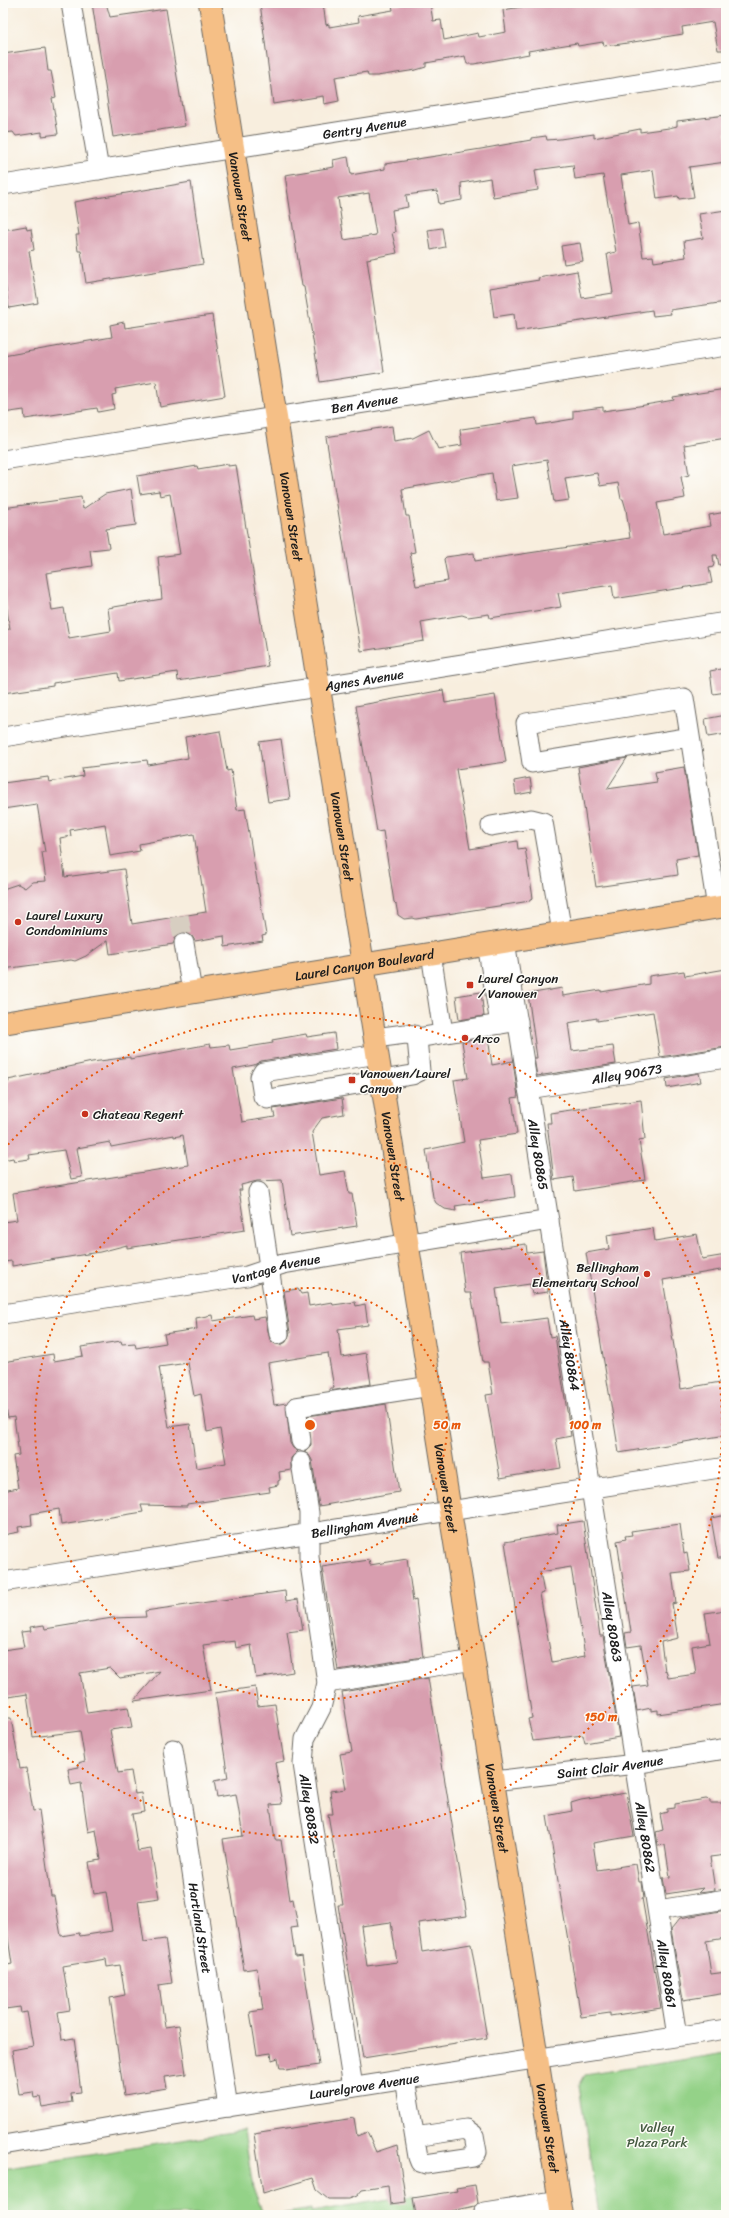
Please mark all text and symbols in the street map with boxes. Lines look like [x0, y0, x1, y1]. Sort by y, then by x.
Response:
street label: Gentry Avenue [321, 110, 408, 146]
street label: Vanowen Street [222, 150, 259, 244]
street label: Ben Avenue [330, 386, 400, 420]
street label: Vanowen Street [273, 470, 310, 564]
street label: Agnes Avenue [322, 662, 406, 697]
street label: Vanowen Street [324, 790, 361, 884]
place label: Laurel Luxury Condominiums [26, 904, 108, 942]
marker: Laurel Luxury Condominiums [13, 917, 23, 927]
street label: Laurel Canyon Boulevard [293, 942, 437, 987]
place label: Laurel Canyon / Vanowen [478, 967, 558, 1005]
marker: Laurel Canyon / Vanowen [465, 980, 475, 990]
place label: Arco [472, 1027, 500, 1050]
marker: Arco [460, 1033, 470, 1043]
street label: Alley 90673 [589, 1057, 664, 1091]
place label: Vanowen/Laurel Canyon [360, 1062, 451, 1100]
marker: Vanowen/Laurel Canyon [347, 1075, 357, 1085]
place label: Chateau Regent [93, 1103, 184, 1126]
marker: Chateau Regent [80, 1109, 90, 1119]
street label: Vanowen Street [375, 1110, 412, 1204]
street label: Alley 80865 [521, 1116, 555, 1192]
street label: Vantage Avenue [230, 1247, 322, 1290]
place label: Bellingham Elementary School [532, 1256, 639, 1294]
marker: Bellingham Elementary School [642, 1269, 652, 1279]
street label: Alley 80864 [553, 1317, 587, 1392]
text: 50 m [433, 1414, 461, 1436]
text: 100 m [569, 1414, 602, 1436]
centre of rings [303, 1418, 317, 1432]
street label: Vanowen Street [428, 1442, 465, 1536]
street label: Bellingham Avenue [309, 1505, 419, 1544]
street label: Alley 80863 [596, 1589, 630, 1664]
text: 150 m [585, 1706, 618, 1728]
street label: Saint Clair Avenue [556, 1748, 665, 1785]
street label: Vanowen Street [479, 1762, 516, 1856]
street label: Alley 80832 [293, 1771, 327, 1846]
street label: Alley 80862 [629, 1799, 663, 1875]
street label: Hartland Street [182, 1881, 219, 1975]
street label: Alley 80861 [650, 1936, 684, 2010]
street label: Laurelgrove Avenue [308, 2066, 421, 2106]
street label: Vanowen Street [530, 2082, 567, 2176]
park label: Valley Plaza Park [627, 2116, 687, 2154]

